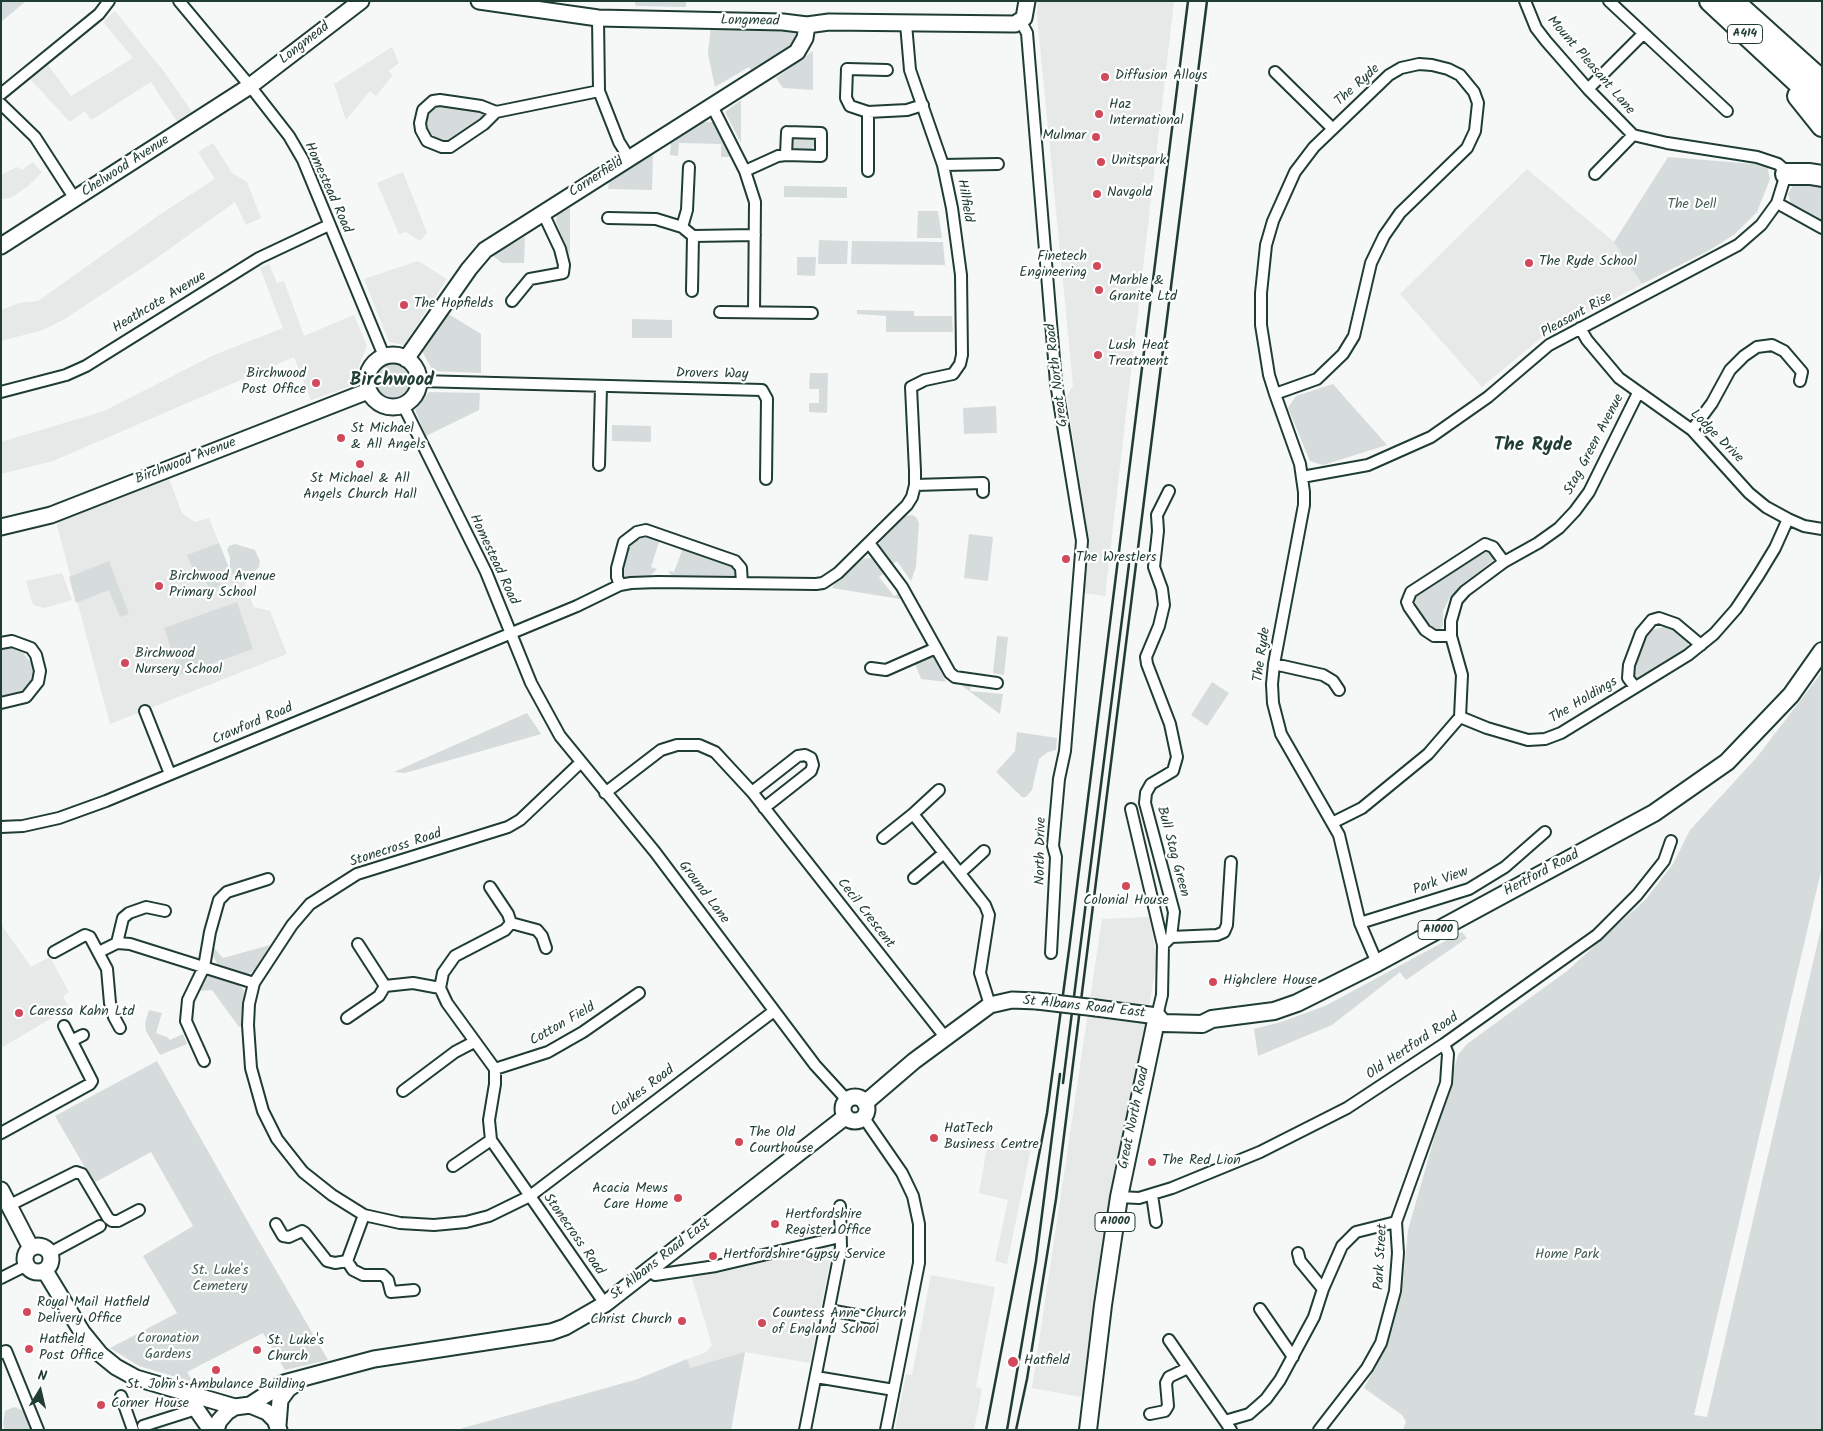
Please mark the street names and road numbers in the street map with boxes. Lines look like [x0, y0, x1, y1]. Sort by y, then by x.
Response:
street label: Longmead [720, 13, 780, 31]
street label: Mount Pleasant Lane [1542, 13, 1638, 119]
street label: Longmead [277, 19, 333, 69]
road number: A414 [1728, 24, 1762, 44]
street label: The Ryde [1332, 61, 1384, 111]
street label: Chelwood Avenue [79, 132, 173, 202]
street label: Homestead Road [299, 140, 355, 236]
street label: Cornerfield [566, 154, 628, 202]
street label: Hillfield [952, 178, 976, 224]
street label: Heathcote Avenue [110, 268, 210, 338]
street label: Pleasant Rise [1539, 290, 1615, 342]
street label: Great North Road [1043, 322, 1073, 428]
street label: Drovers Way [676, 366, 748, 384]
street label: Stag Green Avenue [1561, 392, 1629, 498]
street label: Lodge Drive [1686, 407, 1746, 467]
street label: Birchwood Avenue [133, 435, 239, 489]
street label: Homestead Road [465, 512, 521, 608]
street label: The Ryde [1251, 627, 1275, 683]
street label: The Holdings [1547, 674, 1621, 728]
street label: Crawford Road [210, 700, 296, 750]
street label: Bull Stag Green [1152, 805, 1192, 899]
street label: North Drive [1033, 817, 1051, 885]
street label: Stonecross Road [348, 826, 444, 872]
street label: Hertford Road [1502, 847, 1582, 901]
street label: Ground Lane [674, 858, 732, 928]
street label: Park View [1411, 864, 1471, 900]
street label: Cecil Crescent [833, 876, 897, 952]
road number: A1000 [1418, 920, 1458, 940]
street label: St Albans Road East [1022, 993, 1146, 1023]
street label: Cotton Field [527, 1000, 599, 1050]
street label: Old Hertford Road [1364, 1010, 1462, 1084]
street label: Clarkes Road [608, 1063, 678, 1121]
street label: Great North Road [1116, 1065, 1154, 1171]
street label: Stonecross Road [539, 1191, 607, 1279]
road number: A1000 [1095, 1212, 1135, 1232]
street label: St Albans Road East [607, 1215, 715, 1305]
street label: Park Street [1372, 1223, 1392, 1291]

